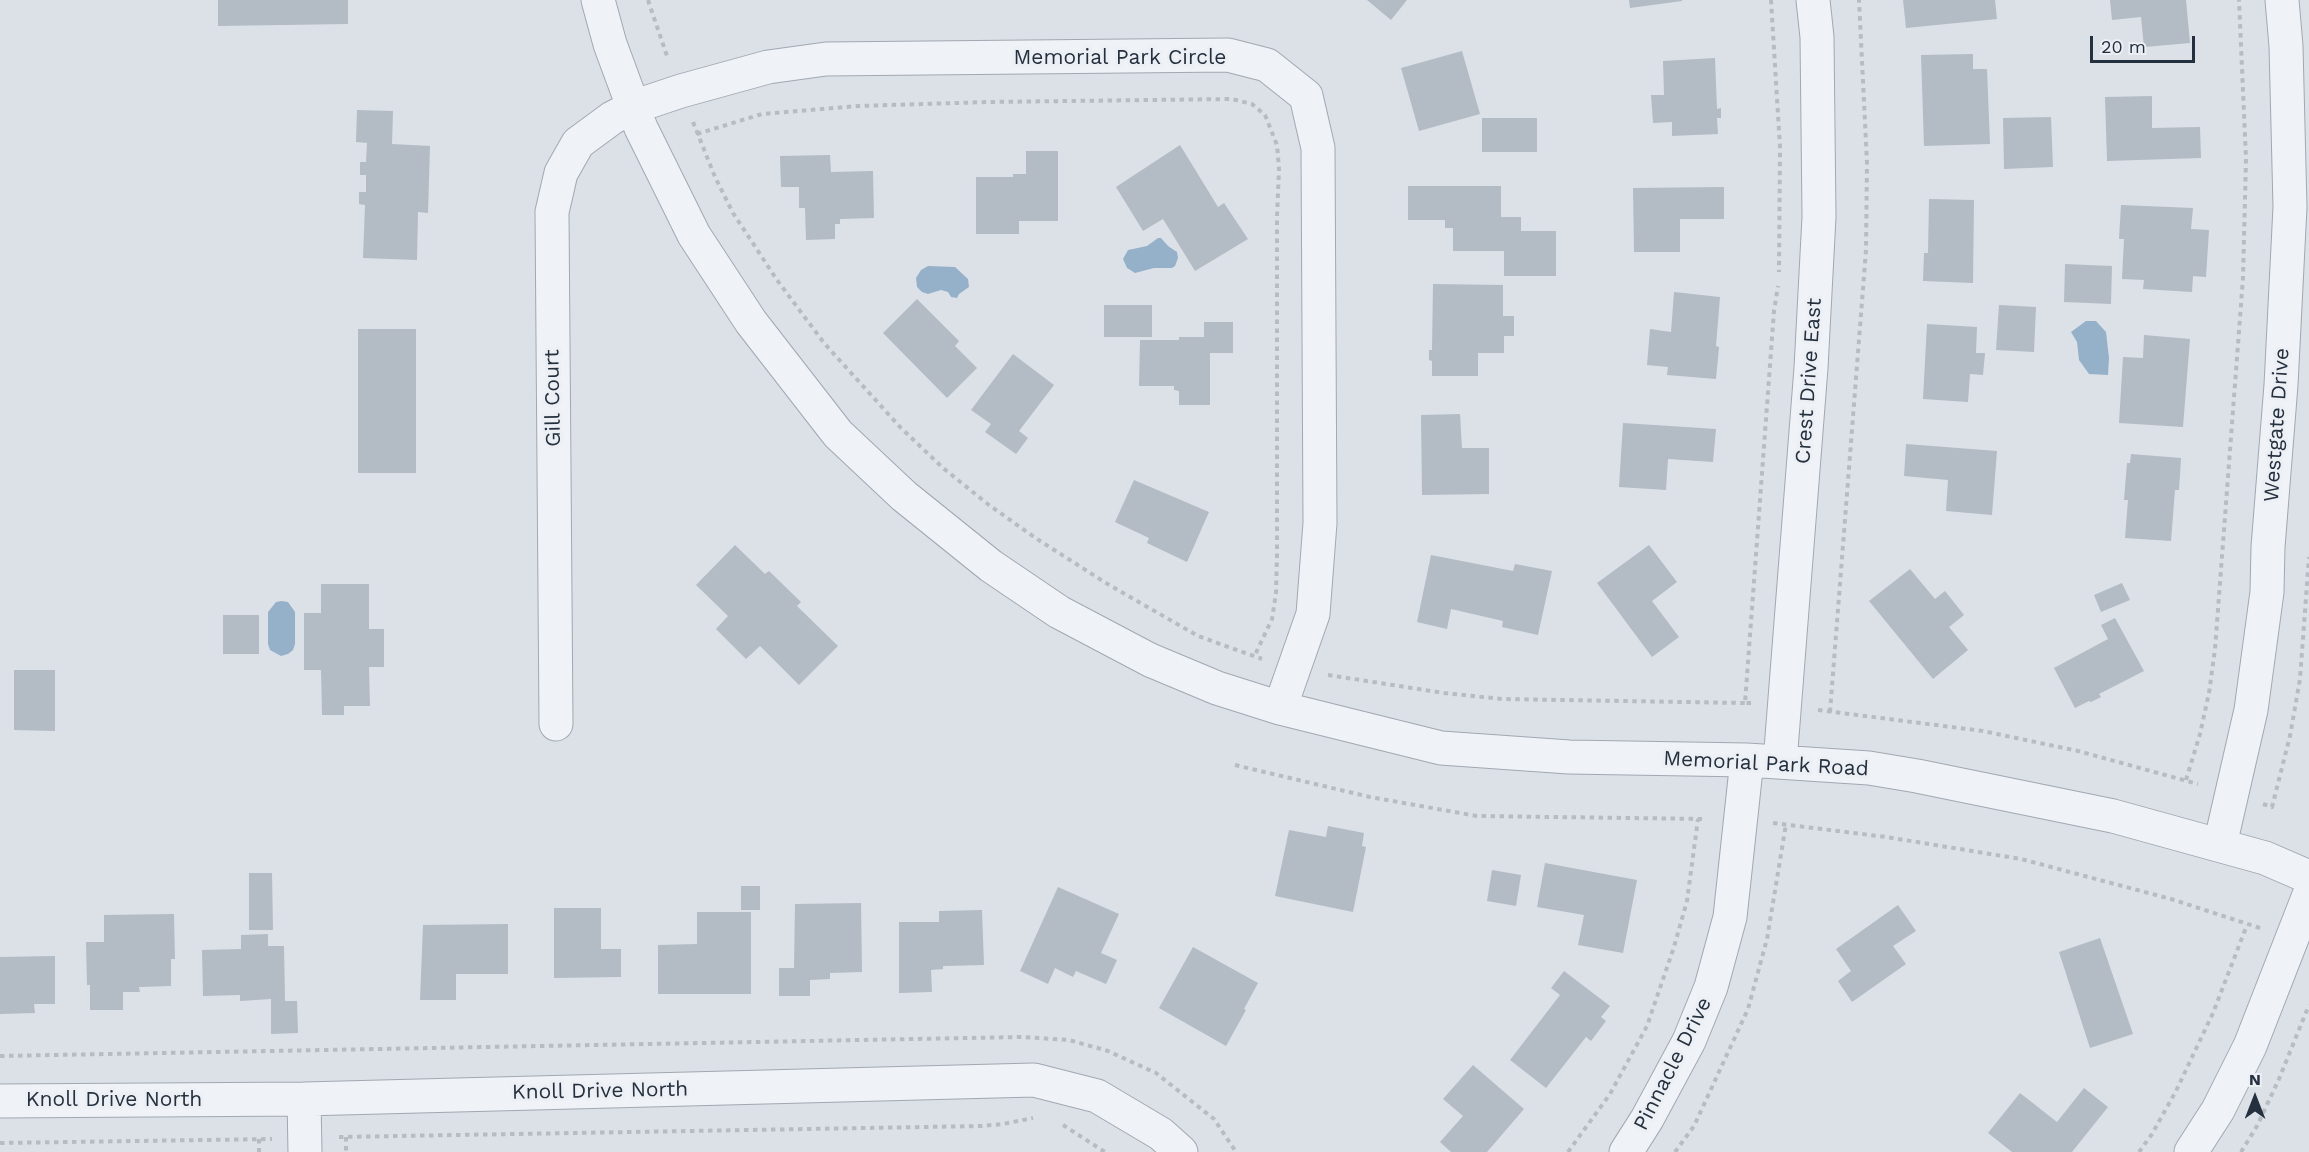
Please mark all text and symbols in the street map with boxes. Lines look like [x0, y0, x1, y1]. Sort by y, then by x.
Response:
scale bar [2093, 24, 2198, 62]
text: 20 m [2101, 36, 2146, 57]
street label: Memorial Park Circle [1014, 45, 1226, 71]
street label: Crest Drive East [1791, 297, 1827, 465]
street label: Westgate Drive [2259, 347, 2295, 503]
street label: Gill Court [540, 349, 566, 447]
street label: Memorial Park Road [1663, 746, 1869, 782]
street label: Pinnacle Drive [1629, 993, 1717, 1135]
north arrow [2225, 1068, 2285, 1128]
text: N [2249, 1070, 2261, 1089]
street label: Knoll Drive North [512, 1077, 688, 1105]
street label: Knoll Drive North [26, 1087, 202, 1113]

